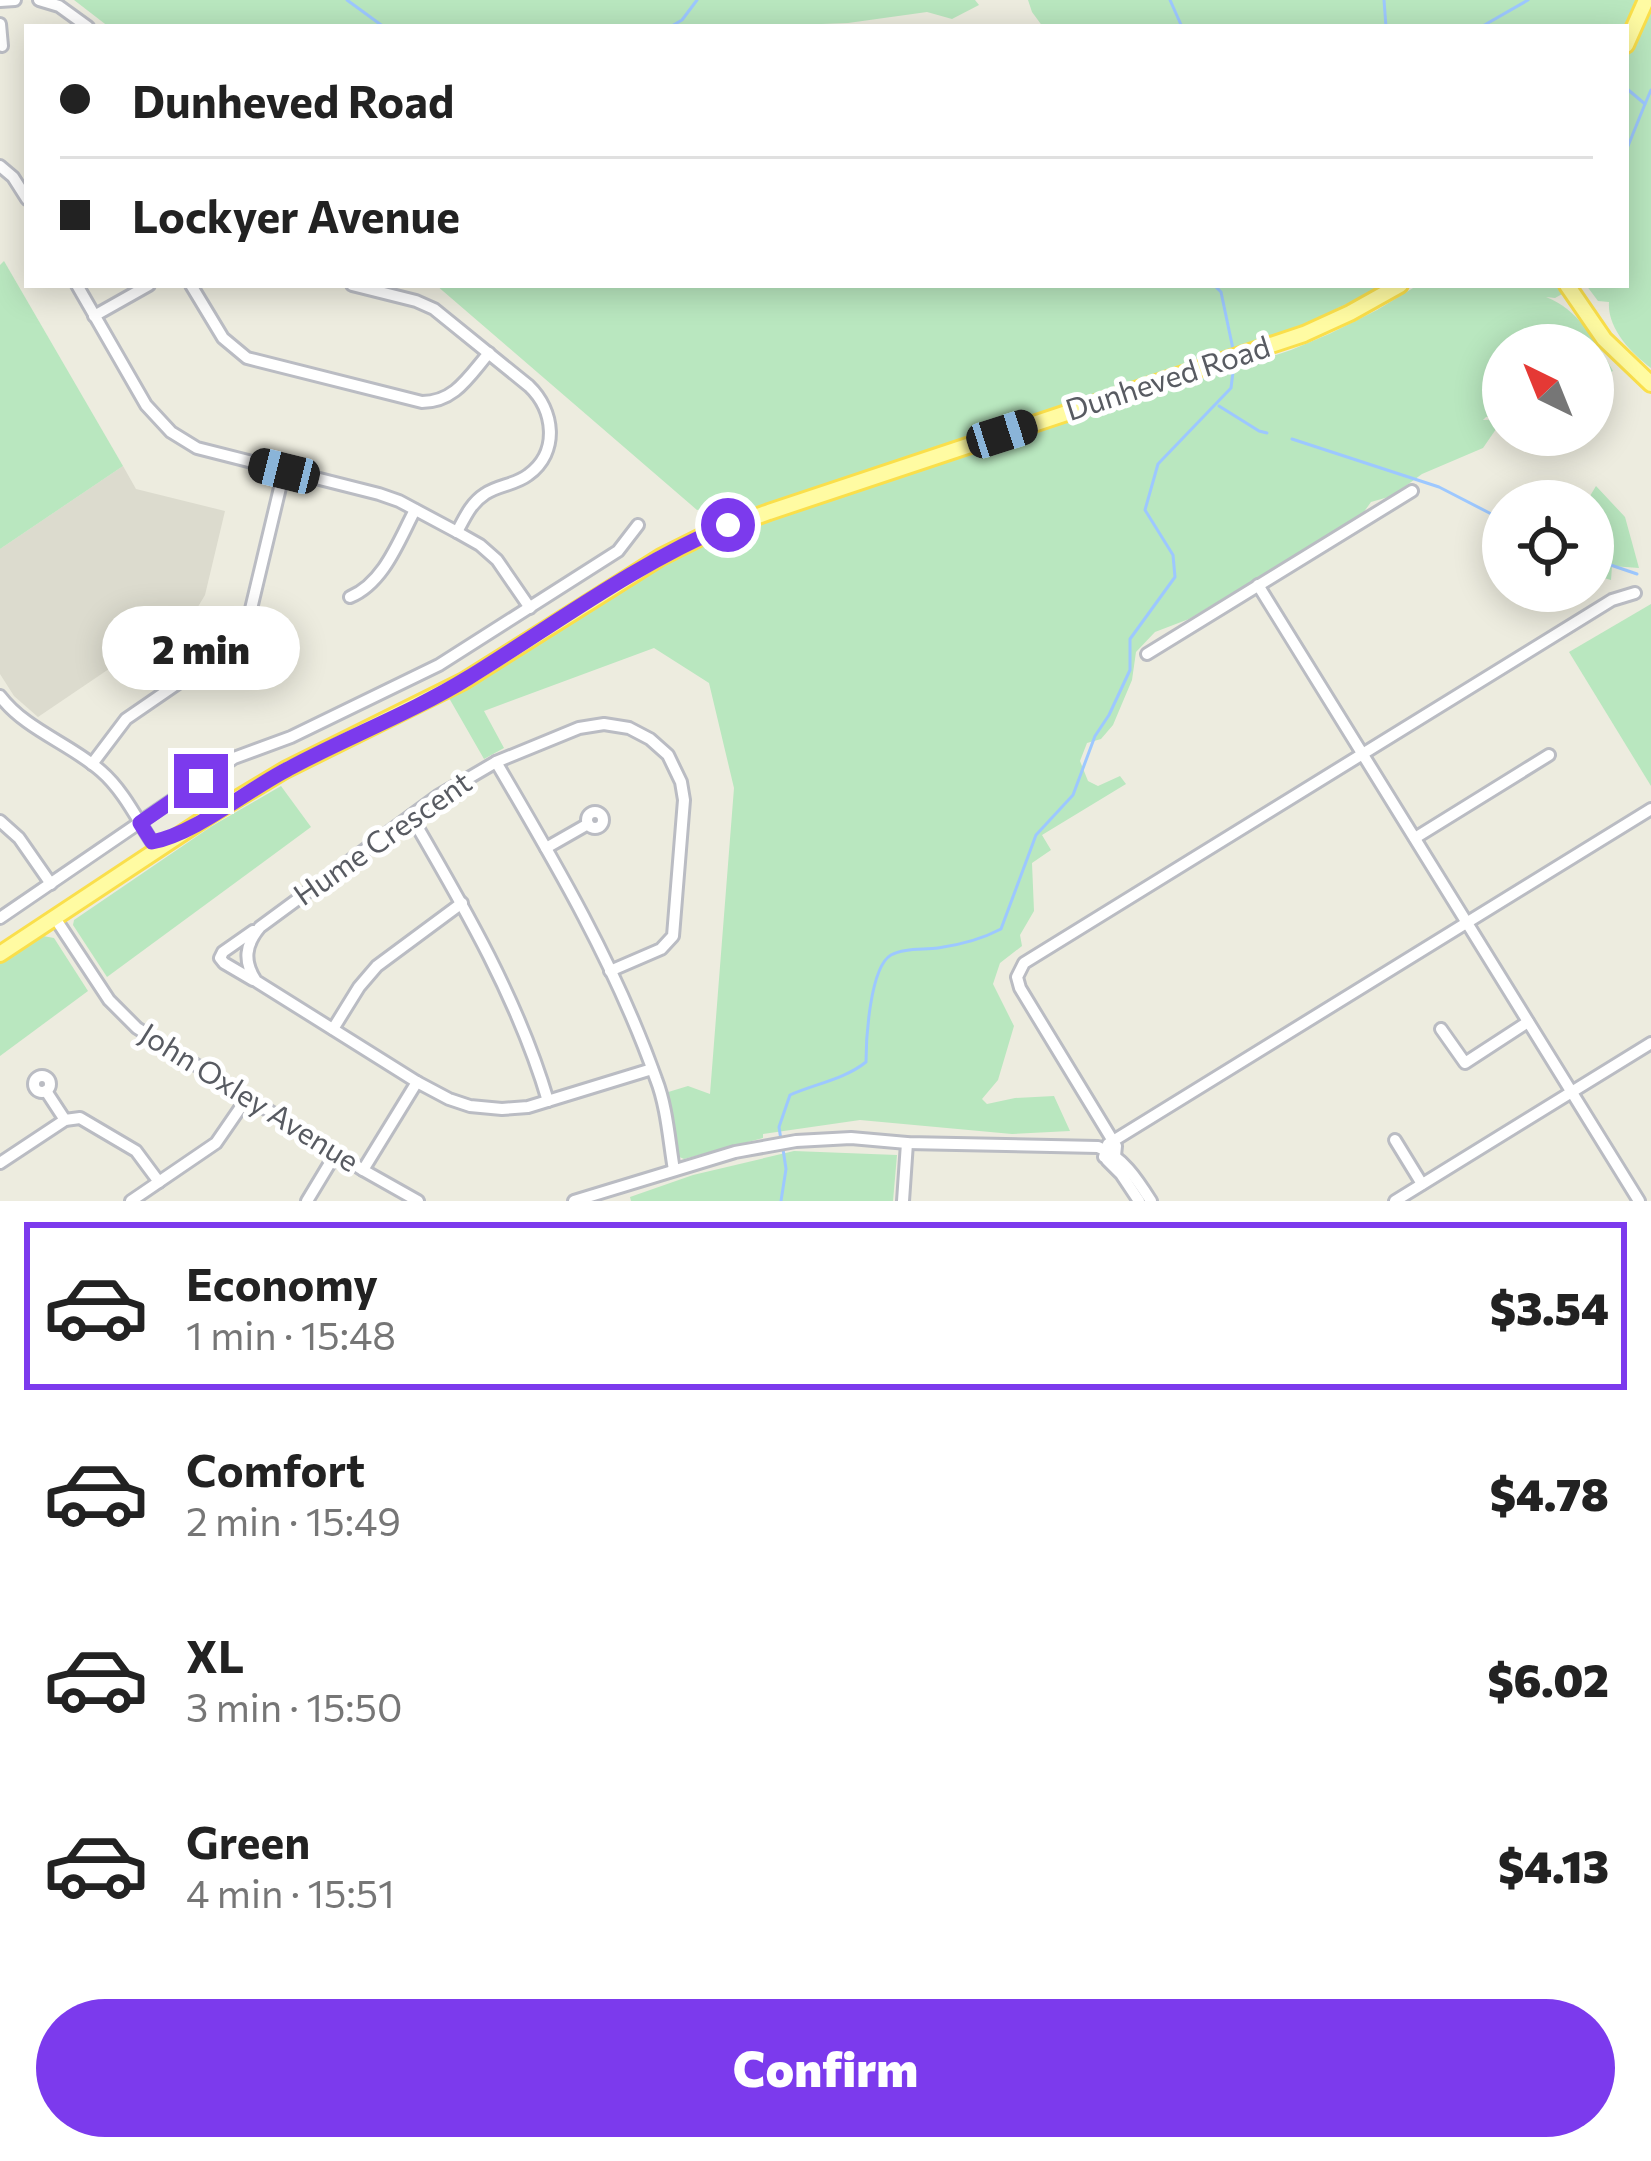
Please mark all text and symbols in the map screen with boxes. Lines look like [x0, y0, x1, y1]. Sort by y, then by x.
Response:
text: Dunheved Road [132, 72, 454, 127]
text: Lockyer Avenue [132, 187, 460, 242]
north arrow [1482, 324, 1614, 456]
map controls [1482, 324, 1614, 612]
street label: Dunheved Road [1060, 326, 1274, 427]
car [962, 406, 1042, 462]
car [245, 445, 323, 497]
button: locate [1482, 480, 1614, 612]
route start [701, 498, 755, 552]
callout: 2 min [102, 607, 300, 691]
text: 2 min [152, 624, 250, 672]
route end [174, 754, 228, 808]
street label: Hume Crescent [286, 762, 478, 912]
street label: John Oxley Avenue [134, 1014, 367, 1178]
icon: car [42, 1252, 150, 1360]
text: Economy [186, 1255, 378, 1310]
text: $3.54 [1490, 1279, 1609, 1334]
text: 1 min · 15:48 [186, 1310, 396, 1358]
icon: car [42, 1438, 150, 1546]
text: Comfort [186, 1441, 365, 1496]
text: $4.78 [1490, 1465, 1609, 1520]
text: 2 min · 15:49 [186, 1496, 401, 1544]
icon: car [42, 1624, 150, 1732]
text: XL [186, 1627, 244, 1682]
text: $6.02 [1487, 1651, 1609, 1706]
text: 3 min · 15:50 [186, 1682, 402, 1730]
icon: car [42, 1810, 150, 1918]
text: Green [186, 1813, 310, 1868]
text: $4.13 [1498, 1837, 1609, 1892]
text: 4 min · 15:51 [186, 1868, 395, 1916]
button: Confirm [36, 1999, 1615, 2137]

